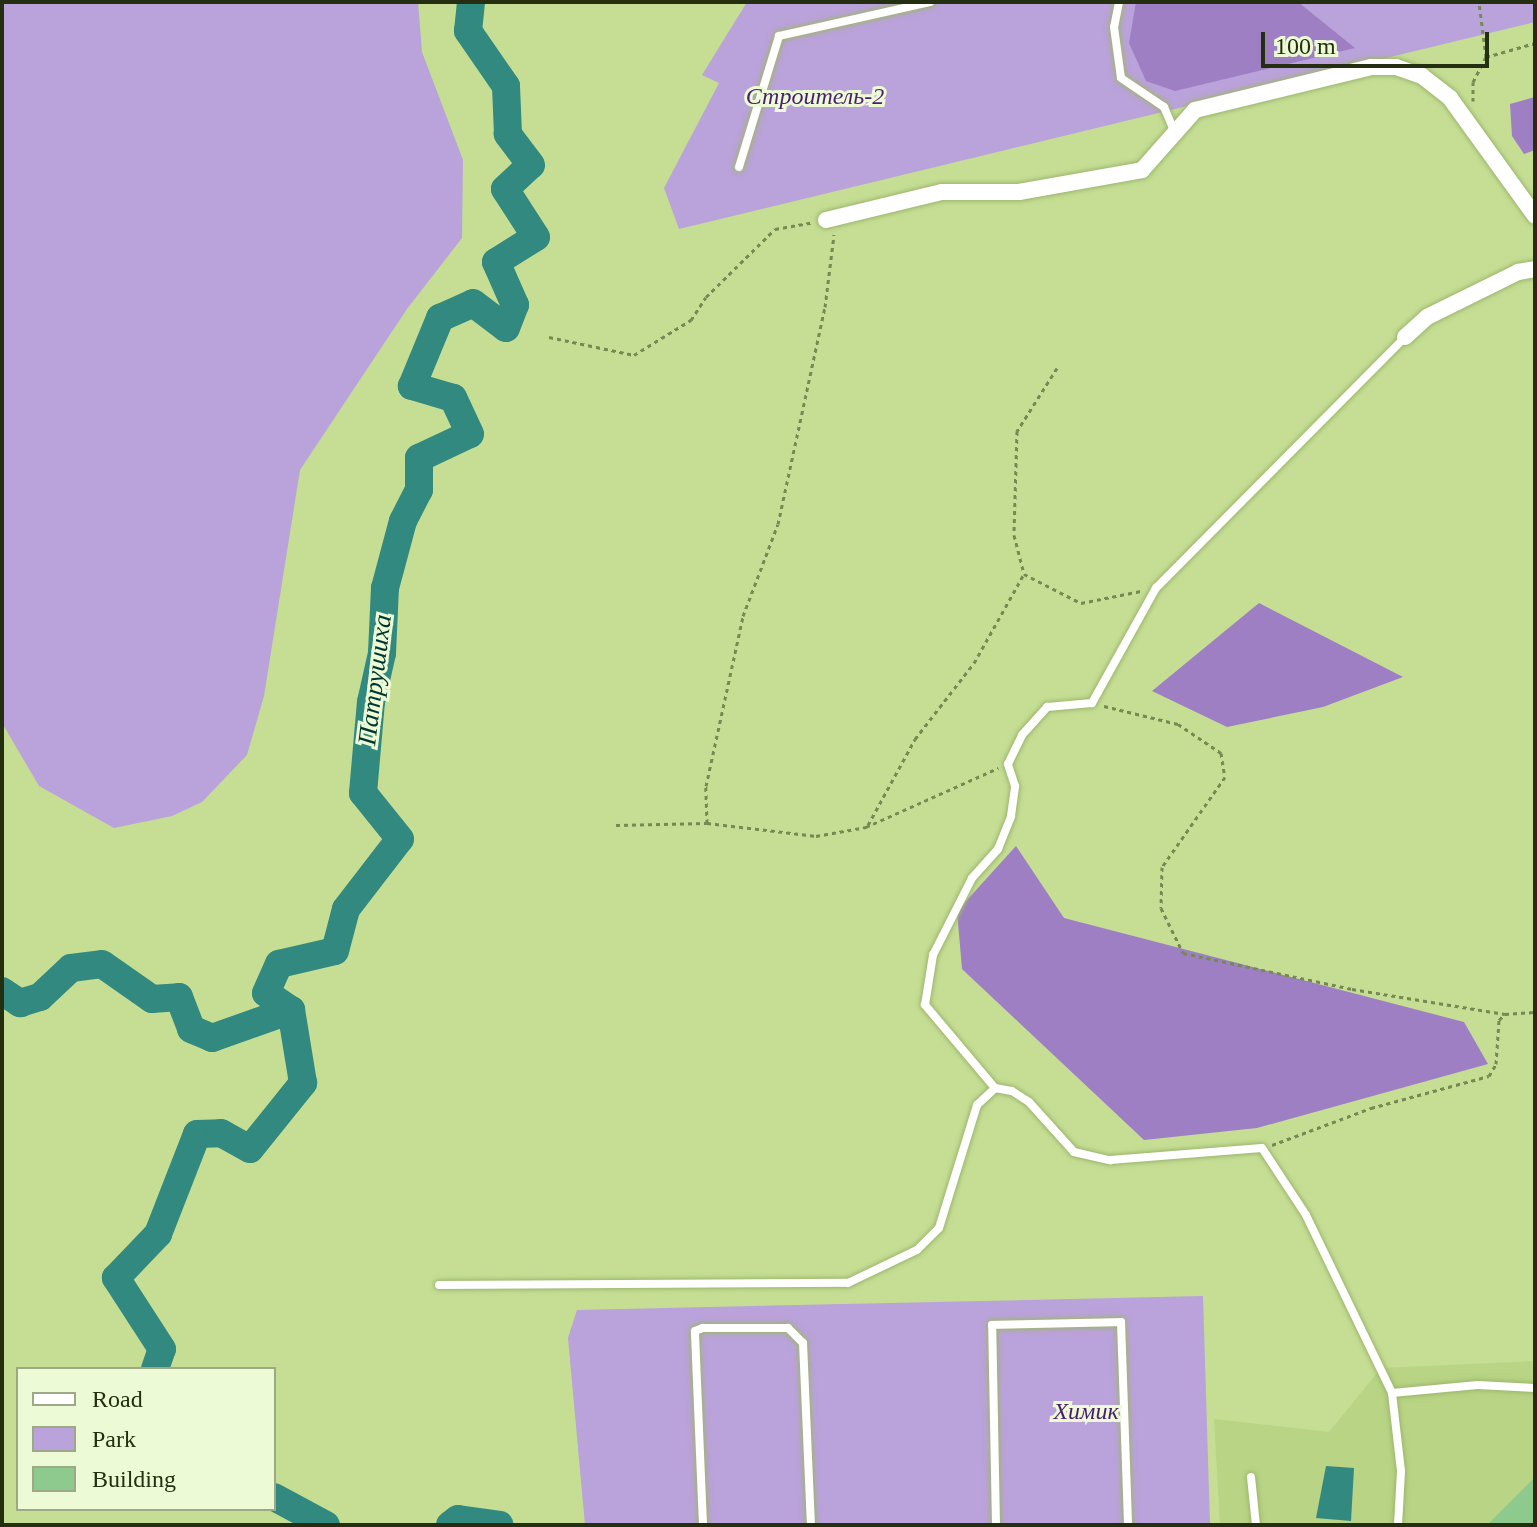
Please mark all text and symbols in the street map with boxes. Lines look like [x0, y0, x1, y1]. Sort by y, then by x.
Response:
scale bar [1265, 16, 1493, 66]
text: 100 m [1275, 33, 1336, 59]
park label: Строитель-2 [746, 83, 884, 111]
water label: Патрушиха [351, 613, 399, 747]
legend [16, 1367, 276, 1511]
text: Road [92, 1386, 143, 1412]
park label: Химик [1053, 1398, 1119, 1426]
text: Park [92, 1426, 136, 1452]
text: Building [92, 1466, 176, 1492]

